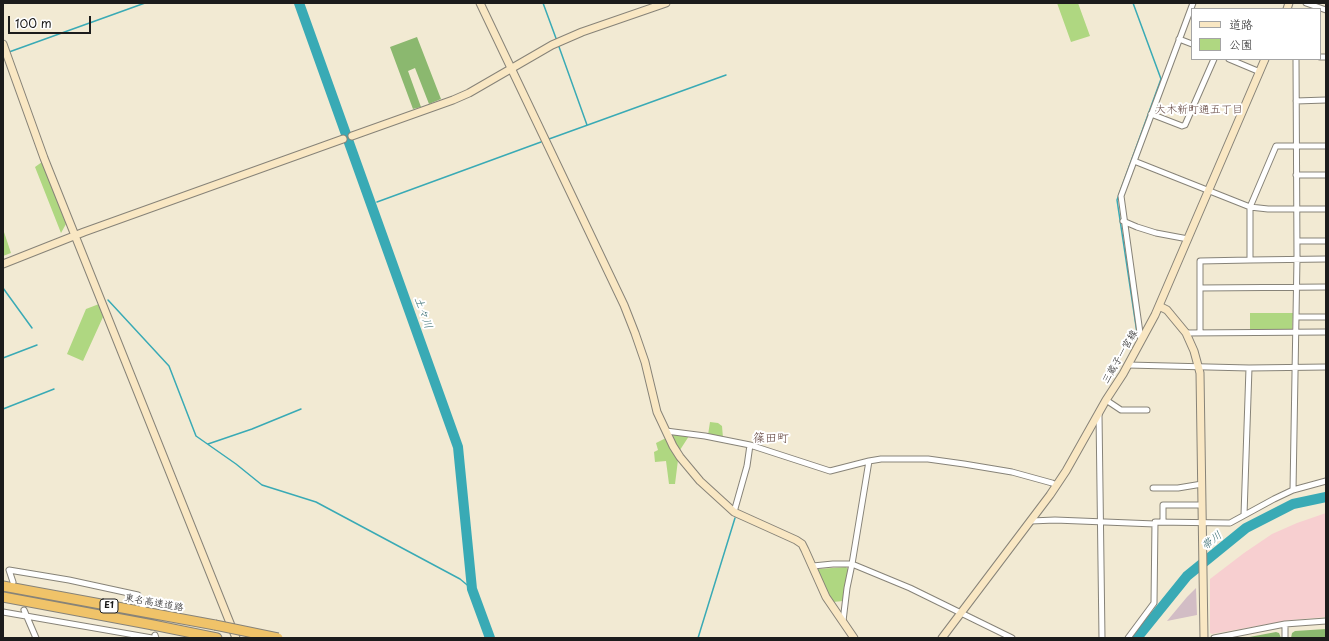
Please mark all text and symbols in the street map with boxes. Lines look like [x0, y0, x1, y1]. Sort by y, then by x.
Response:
scale bar [10, 8, 93, 34]
legend [1191, 8, 1321, 60]
text: 100 m [15, 14, 52, 32]
text: 道路 [1229, 15, 1253, 33]
text: 公園 [1229, 35, 1253, 53]
district label: 大木新町通五丁目 [1155, 103, 1243, 117]
water label: 土々川 [411, 295, 435, 331]
street label: 三蔵子一宮線 [1100, 328, 1140, 386]
district label: 篠田町 [753, 432, 789, 446]
water label: 帯川 [1199, 529, 1225, 553]
street label: 東名高速道路 [123, 592, 185, 614]
road number: E1 [100, 599, 118, 613]

